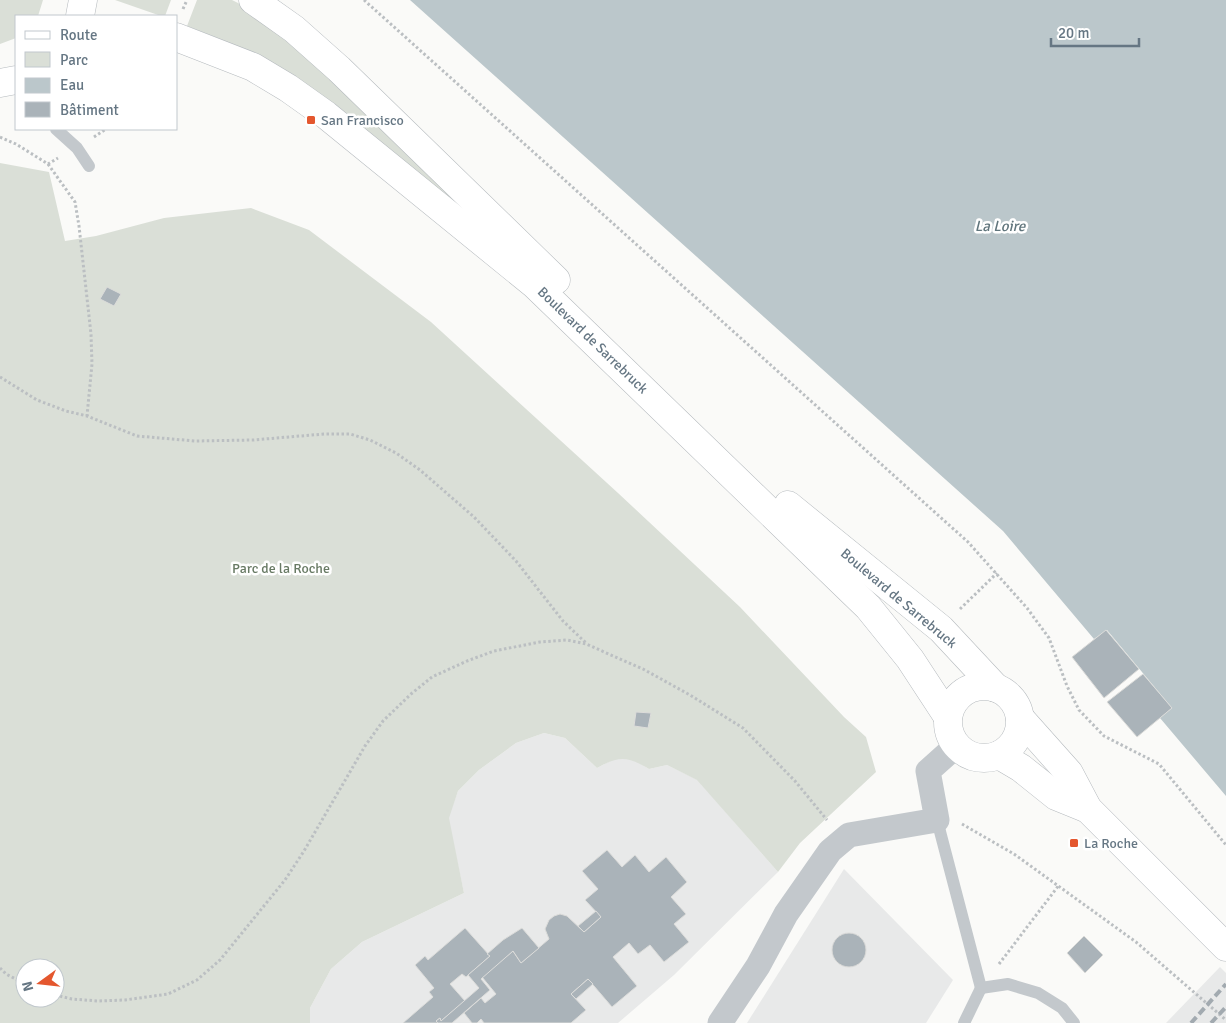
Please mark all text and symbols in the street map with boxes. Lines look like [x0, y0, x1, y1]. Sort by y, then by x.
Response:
legend [15, 15, 178, 130]
scale bar [1051, 15, 1138, 47]
text: 20 m [1058, 24, 1089, 42]
text: Route [60, 26, 97, 44]
text: Parc [60, 51, 88, 69]
text: Eau [60, 76, 84, 94]
text: Bâtiment [60, 101, 119, 119]
place label: San Francisco [321, 112, 404, 129]
marker: San Francisco [305, 114, 317, 126]
water label: La Loire [975, 217, 1027, 235]
street label: Boulevard de Sarrebruck [534, 283, 651, 397]
street label: Boulevard de Sarrebruck [837, 545, 960, 652]
park label: Parc de la Roche [232, 560, 330, 577]
place label: La Roche [1084, 835, 1138, 852]
marker: La Roche [1068, 837, 1080, 849]
north arrow [15, 958, 65, 1008]
text: N [18, 979, 37, 993]

